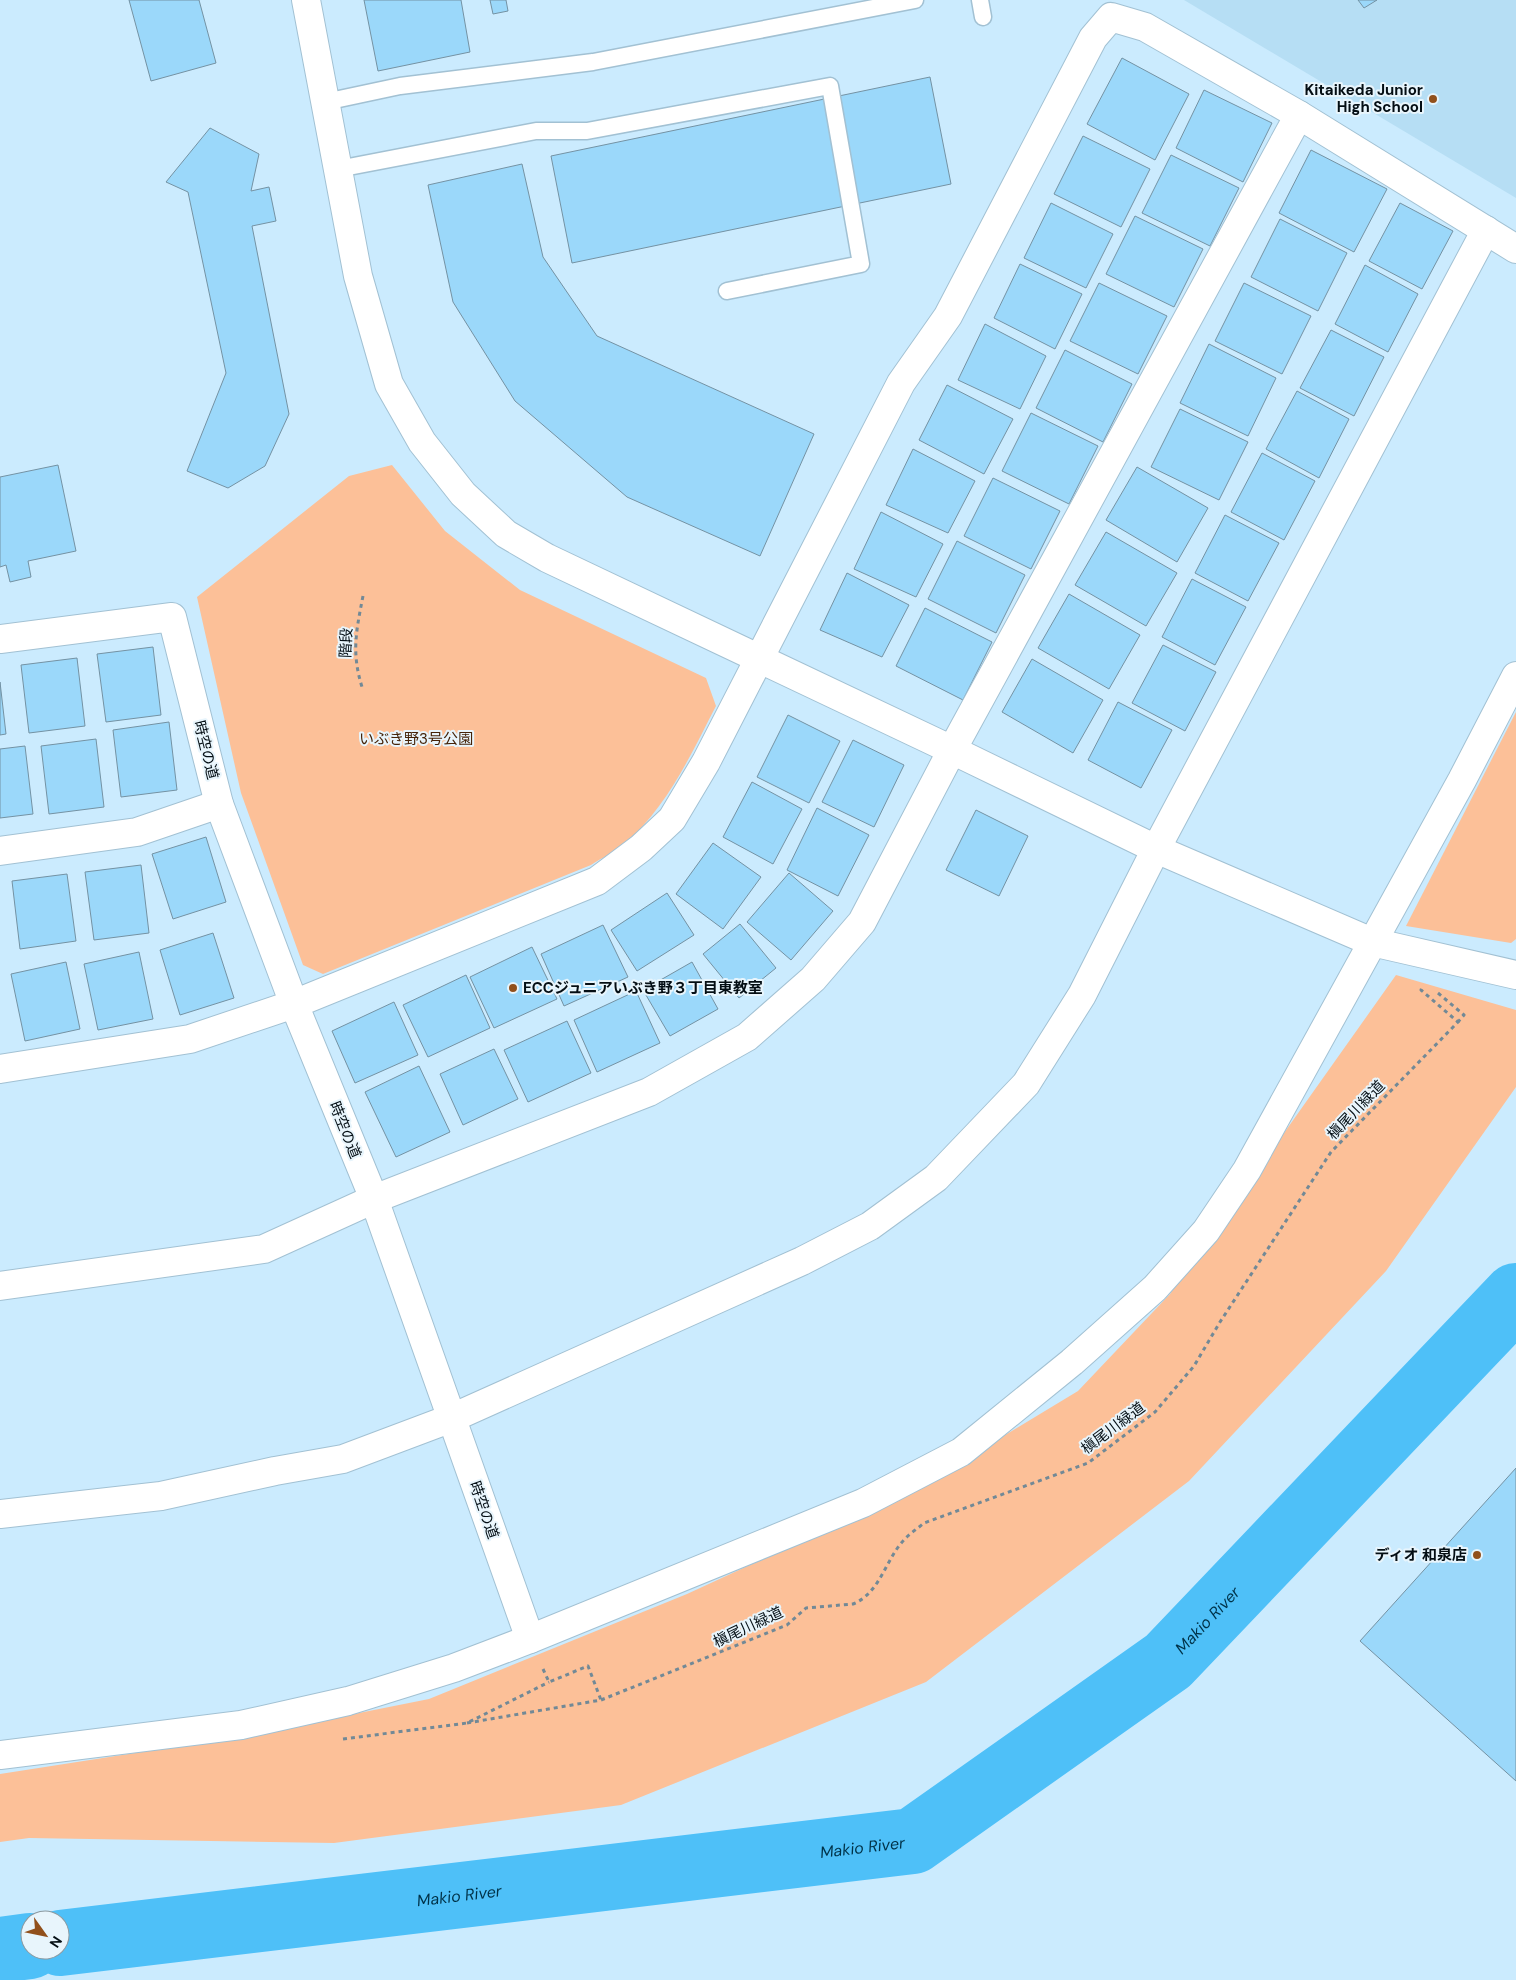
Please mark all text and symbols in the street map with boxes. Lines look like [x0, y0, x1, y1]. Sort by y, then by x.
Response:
place label: Kitaikeda Junior High School [1304, 80, 1423, 117]
marker: Kitaikeda Junior High School [1427, 93, 1439, 105]
street label: 階段 [335, 627, 357, 659]
street label: 時空の道 [189, 718, 223, 782]
park label: いぶき野3号公園 [359, 729, 473, 749]
place label: ECCジュニアいぶき野３丁目東教室 [523, 978, 763, 998]
marker: ECCジュニアいぶき野３丁目東教室 [507, 982, 519, 994]
street label: 槇尾川緑道 [1323, 1076, 1389, 1144]
street label: 時空の道 [324, 1098, 366, 1162]
street label: 槇尾川緑道 [1077, 1397, 1149, 1459]
street label: 時空の道 [465, 1478, 503, 1542]
place label: ディオ 和泉店 [1375, 1545, 1467, 1565]
marker: ディオ 和泉店 [1471, 1549, 1483, 1561]
water label: Makio River [1170, 1581, 1245, 1658]
street label: 槇尾川緑道 [710, 1602, 786, 1652]
water label: Makio River [819, 1831, 907, 1863]
water label: Makio River [416, 1880, 504, 1911]
north arrow [20, 1910, 70, 1960]
text: N [46, 1933, 66, 1951]

